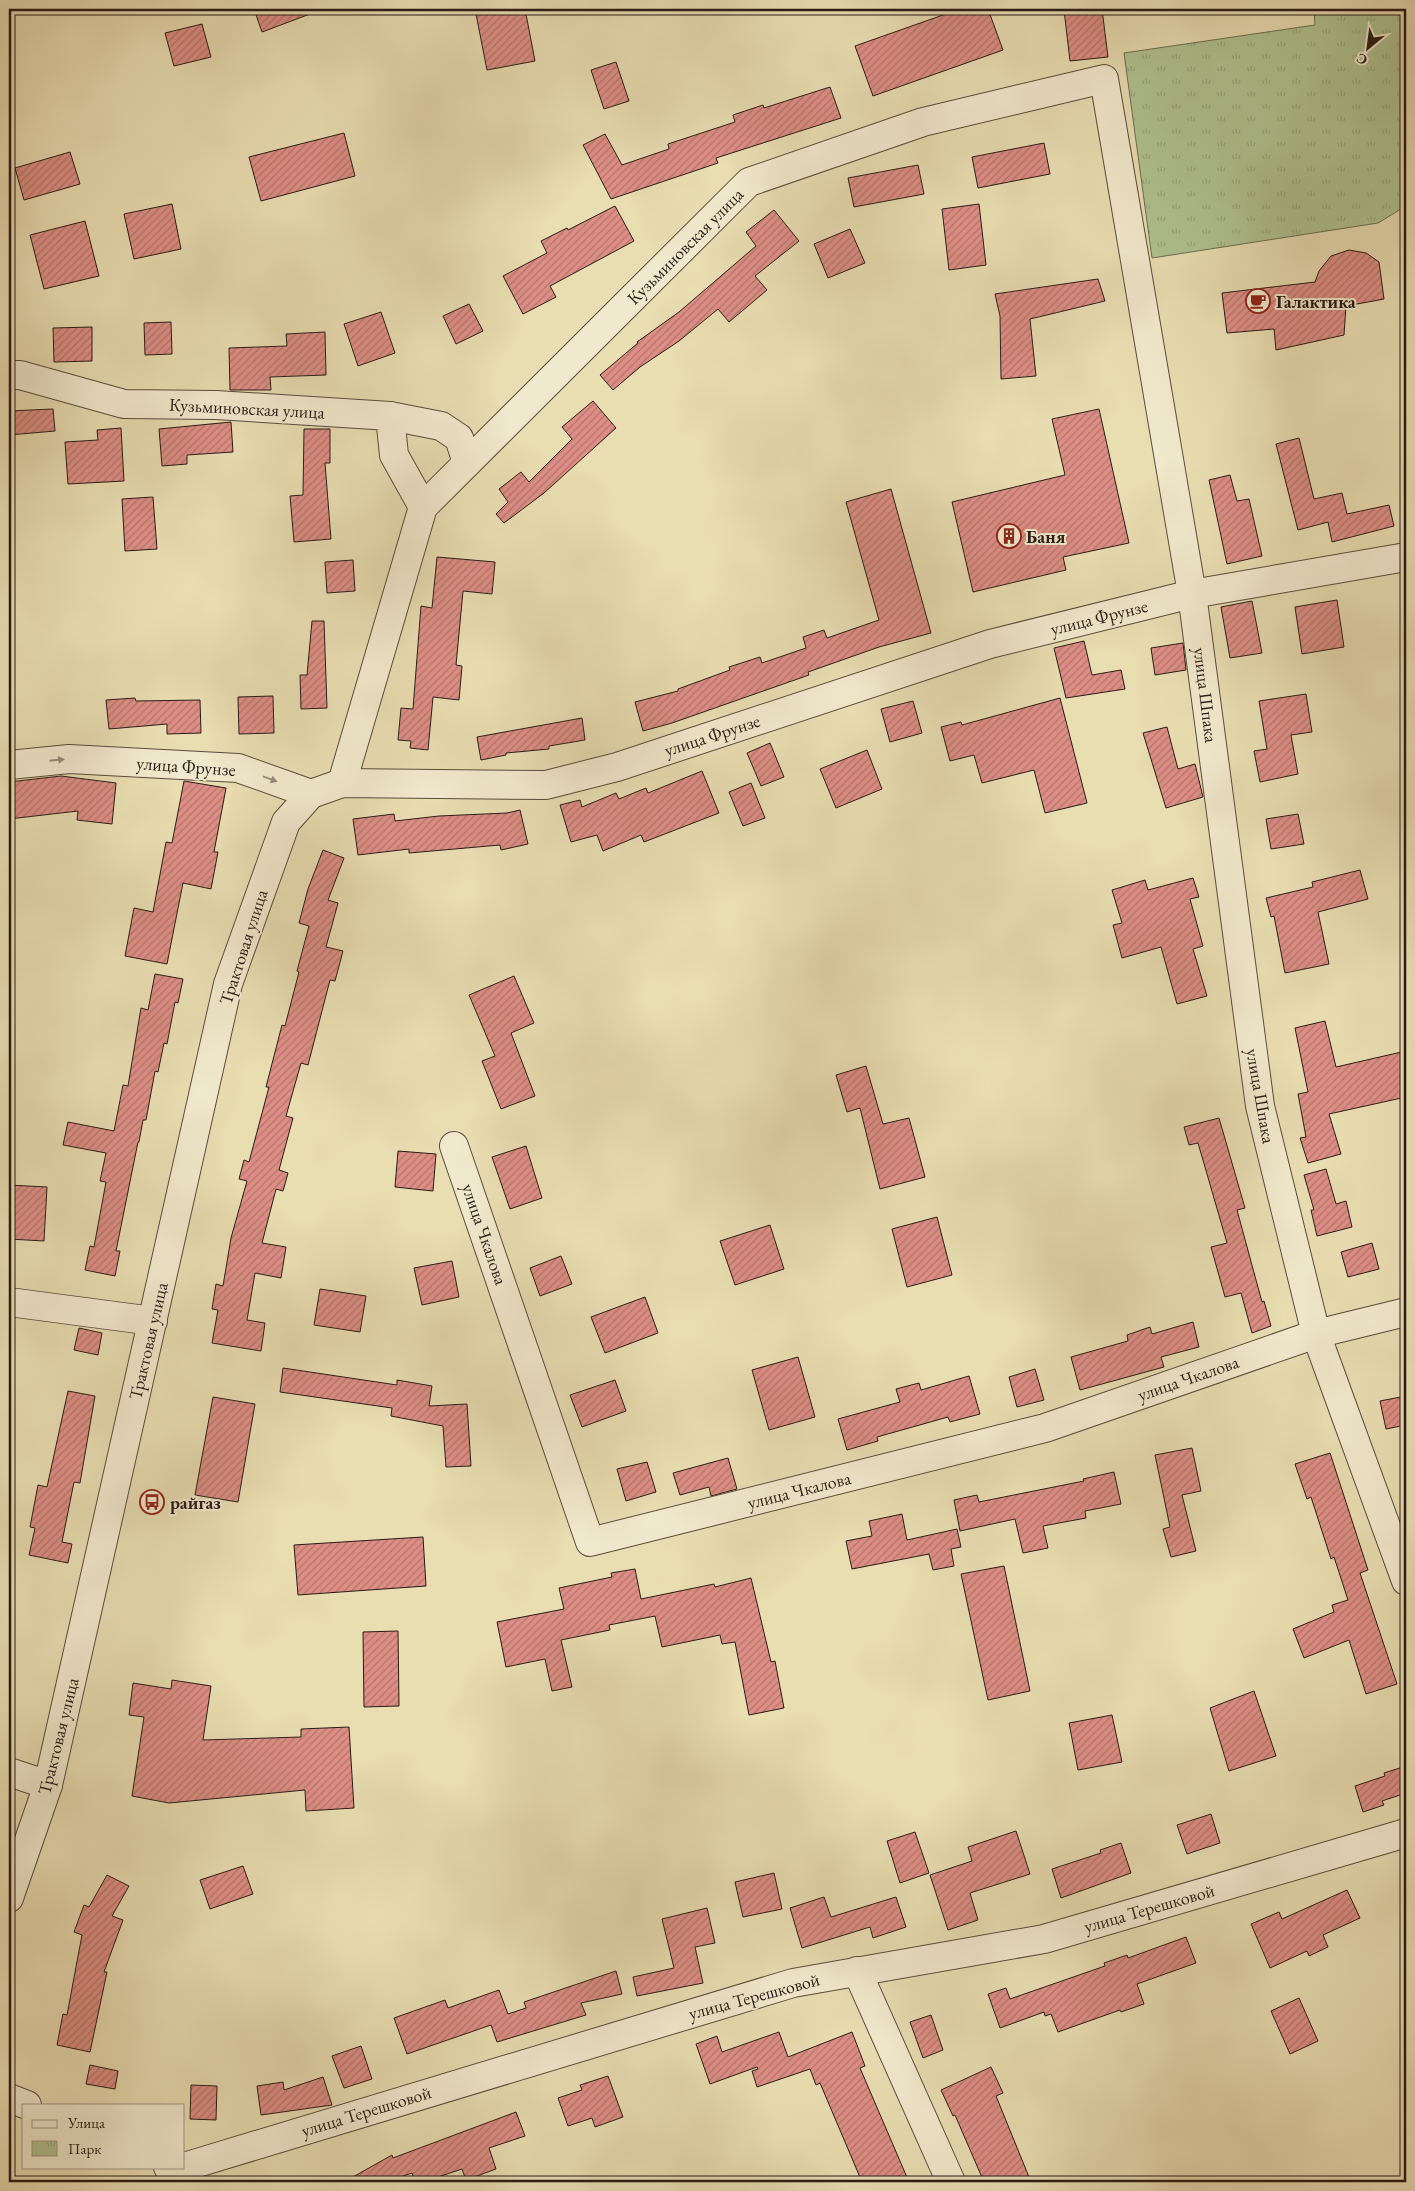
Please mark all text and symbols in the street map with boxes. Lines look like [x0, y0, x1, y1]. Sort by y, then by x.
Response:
north arrow [1342, 22, 1392, 72]
text: С [1353, 49, 1370, 70]
street label: Кузьминовская улица [622, 182, 749, 309]
cafe icon: Галактика [1245, 288, 1271, 314]
place label: Галактика [1276, 290, 1356, 313]
street label: Кузьминовская улица [169, 392, 326, 424]
building icon: Баня [996, 523, 1022, 549]
place label: Баня [1026, 525, 1066, 548]
street label: улица Фрунзе [1048, 594, 1150, 640]
street label: улица Шпака [1189, 646, 1223, 745]
street label: улица Фрунзе [661, 709, 763, 761]
street label: улица Фрунзе [136, 751, 236, 781]
one-way arrow [50, 756, 66, 764]
one-way arrow [263, 775, 278, 783]
street label: Трактовая улица [214, 886, 273, 1008]
street label: улица Шпака [1241, 1047, 1281, 1146]
street label: улица Чкалова [457, 1180, 513, 1289]
street label: Трактовая улица [123, 1279, 173, 1402]
street label: улица Чкалова [1134, 1350, 1243, 1406]
street label: улица Чкалова [745, 1466, 854, 1514]
bus stop icon: райгаз [139, 1489, 165, 1515]
place label: райгаз [170, 1491, 221, 1514]
street label: Трактовая улица [32, 1674, 84, 1797]
street label: улица Терешковой [1081, 1878, 1217, 1938]
street label: улица Терешковой [686, 1967, 823, 2025]
street label: улица Терешковой [298, 2080, 434, 2142]
legend [22, 2104, 185, 2168]
text: Улица [67, 2113, 105, 2132]
text: Парк [68, 2139, 101, 2158]

